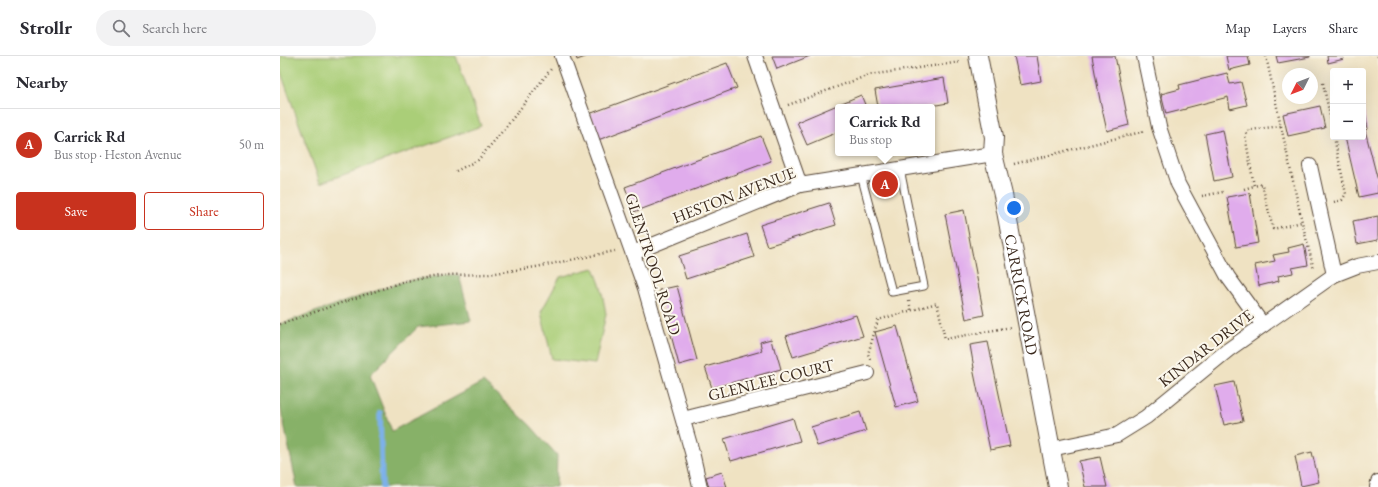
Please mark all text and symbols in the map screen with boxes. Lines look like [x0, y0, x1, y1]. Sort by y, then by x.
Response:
search box [96, 10, 376, 46]
text: Strollr [20, 15, 72, 40]
icon: search [110, 17, 132, 39]
text: Search here [142, 18, 207, 37]
text: Map [1225, 19, 1250, 37]
text: Layers [1272, 19, 1307, 37]
text: Share [1329, 19, 1358, 37]
north arrow [1282, 68, 1318, 104]
map controls [1330, 68, 1366, 140]
button: + [1330, 68, 1366, 104]
text: Nearby [16, 71, 68, 93]
popup [835, 104, 935, 156]
button: − [1330, 104, 1366, 140]
text: Carrick Rd [849, 112, 921, 131]
text: Carrick Rd [54, 127, 125, 146]
text: Bus stop [849, 131, 892, 148]
text: A [24, 136, 34, 153]
text: 50 m [239, 136, 264, 153]
text: Bus stop · Heston Avenue [54, 146, 182, 163]
street label: HESTON AVENUE [670, 162, 798, 228]
pin: A [872, 169, 898, 199]
street label: GLENTROOL ROAD [620, 190, 686, 338]
button: Save [16, 192, 136, 230]
button: Share [144, 192, 264, 230]
your location [1004, 198, 1024, 218]
street label: CARRICK ROAD [1000, 232, 1043, 357]
street label: KINDAR DRIVE [1154, 304, 1258, 392]
street label: GLENLEE COURT [706, 354, 836, 406]

